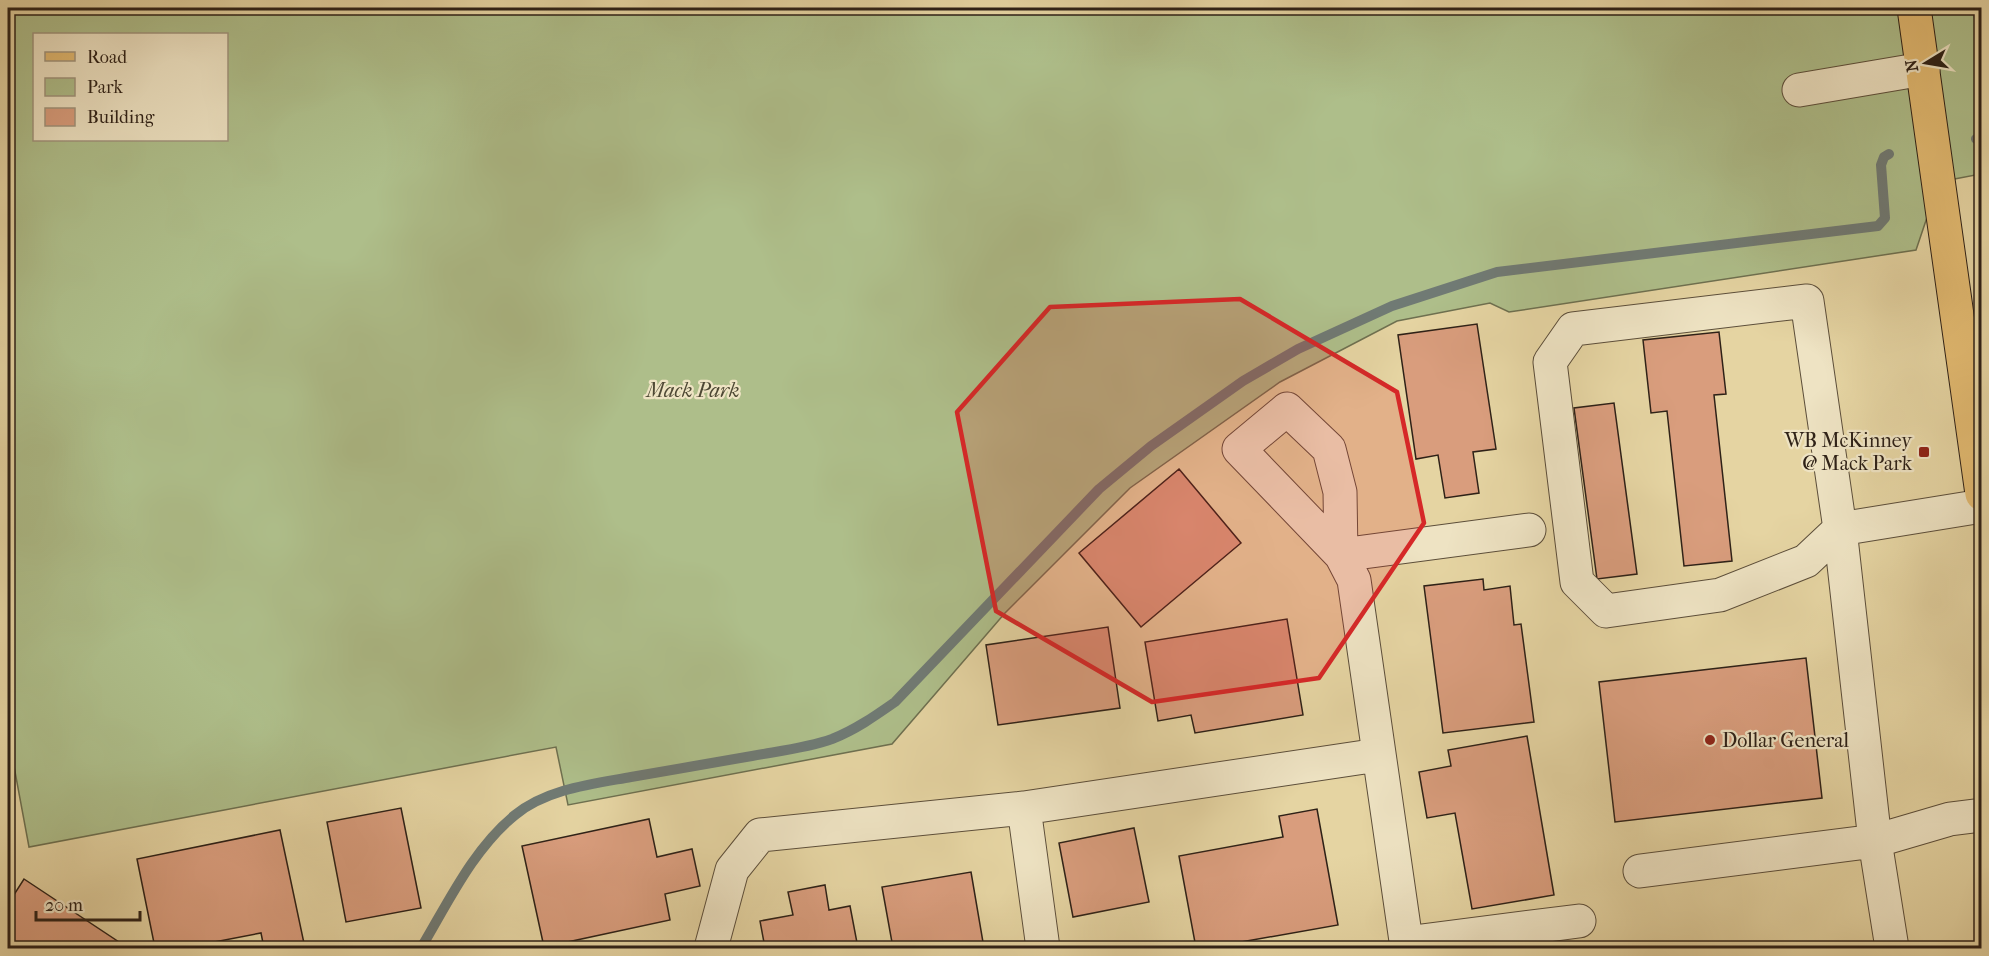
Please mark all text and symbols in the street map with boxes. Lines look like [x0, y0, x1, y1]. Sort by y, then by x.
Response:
legend [33, 33, 228, 141]
north arrow [1896, 33, 1956, 93]
text: Road [87, 47, 127, 68]
text: N [1901, 57, 1922, 74]
text: Park [87, 77, 124, 98]
text: Building [87, 107, 155, 128]
park label: Mack Park [645, 379, 739, 402]
place label: WB McKinney @ Mack Park [1783, 429, 1913, 475]
marker: WB McKinney @ Mack Park [1917, 445, 1931, 459]
place label: Dollar General [1722, 729, 1850, 752]
marker: Dollar General [1703, 733, 1717, 747]
scale bar [36, 884, 140, 922]
text: 20 m [45, 895, 83, 916]

